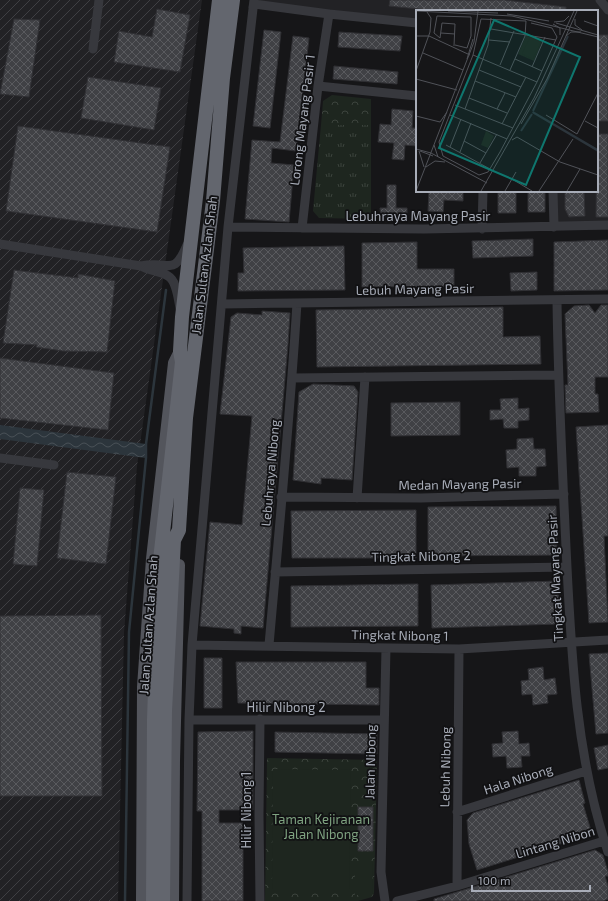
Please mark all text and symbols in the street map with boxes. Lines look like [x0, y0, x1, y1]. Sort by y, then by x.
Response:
inset map [416, 10, 598, 192]
street label: Lorong Mayang Pasir 1 [286, 54, 318, 186]
street label: Jalan Sultan Azlan Shah [188, 195, 220, 335]
street label: Lebuhraya Mayang Pasir [345, 208, 491, 224]
street label: Lebuh Mayang Pasir [355, 280, 475, 298]
street label: Lebuhraya Nibong [257, 419, 283, 527]
street label: Medan Mayang Pasir [398, 475, 522, 493]
street label: Tingkat Mayang Pasir [544, 514, 566, 642]
street label: Tingkat Nibong 2 [371, 547, 471, 565]
street label: Jalan Sultan Azlan Shah [135, 555, 161, 695]
street label: Tingkat Nibong 1 [351, 626, 449, 644]
street label: Hilir Nibong 2 [246, 699, 326, 715]
street label: Jalan Nibong [361, 724, 379, 800]
street label: Lebuh Nibong [436, 726, 454, 808]
street label: Hala Nibong [481, 760, 555, 798]
street label: Hilir Nibong 1 [238, 772, 254, 848]
park label: Taman Kejiranan Jalan Nibong [272, 811, 370, 842]
street label: Lintang Nibon [513, 822, 597, 862]
scale bar [472, 867, 590, 893]
text: 100 m [478, 873, 510, 887]

